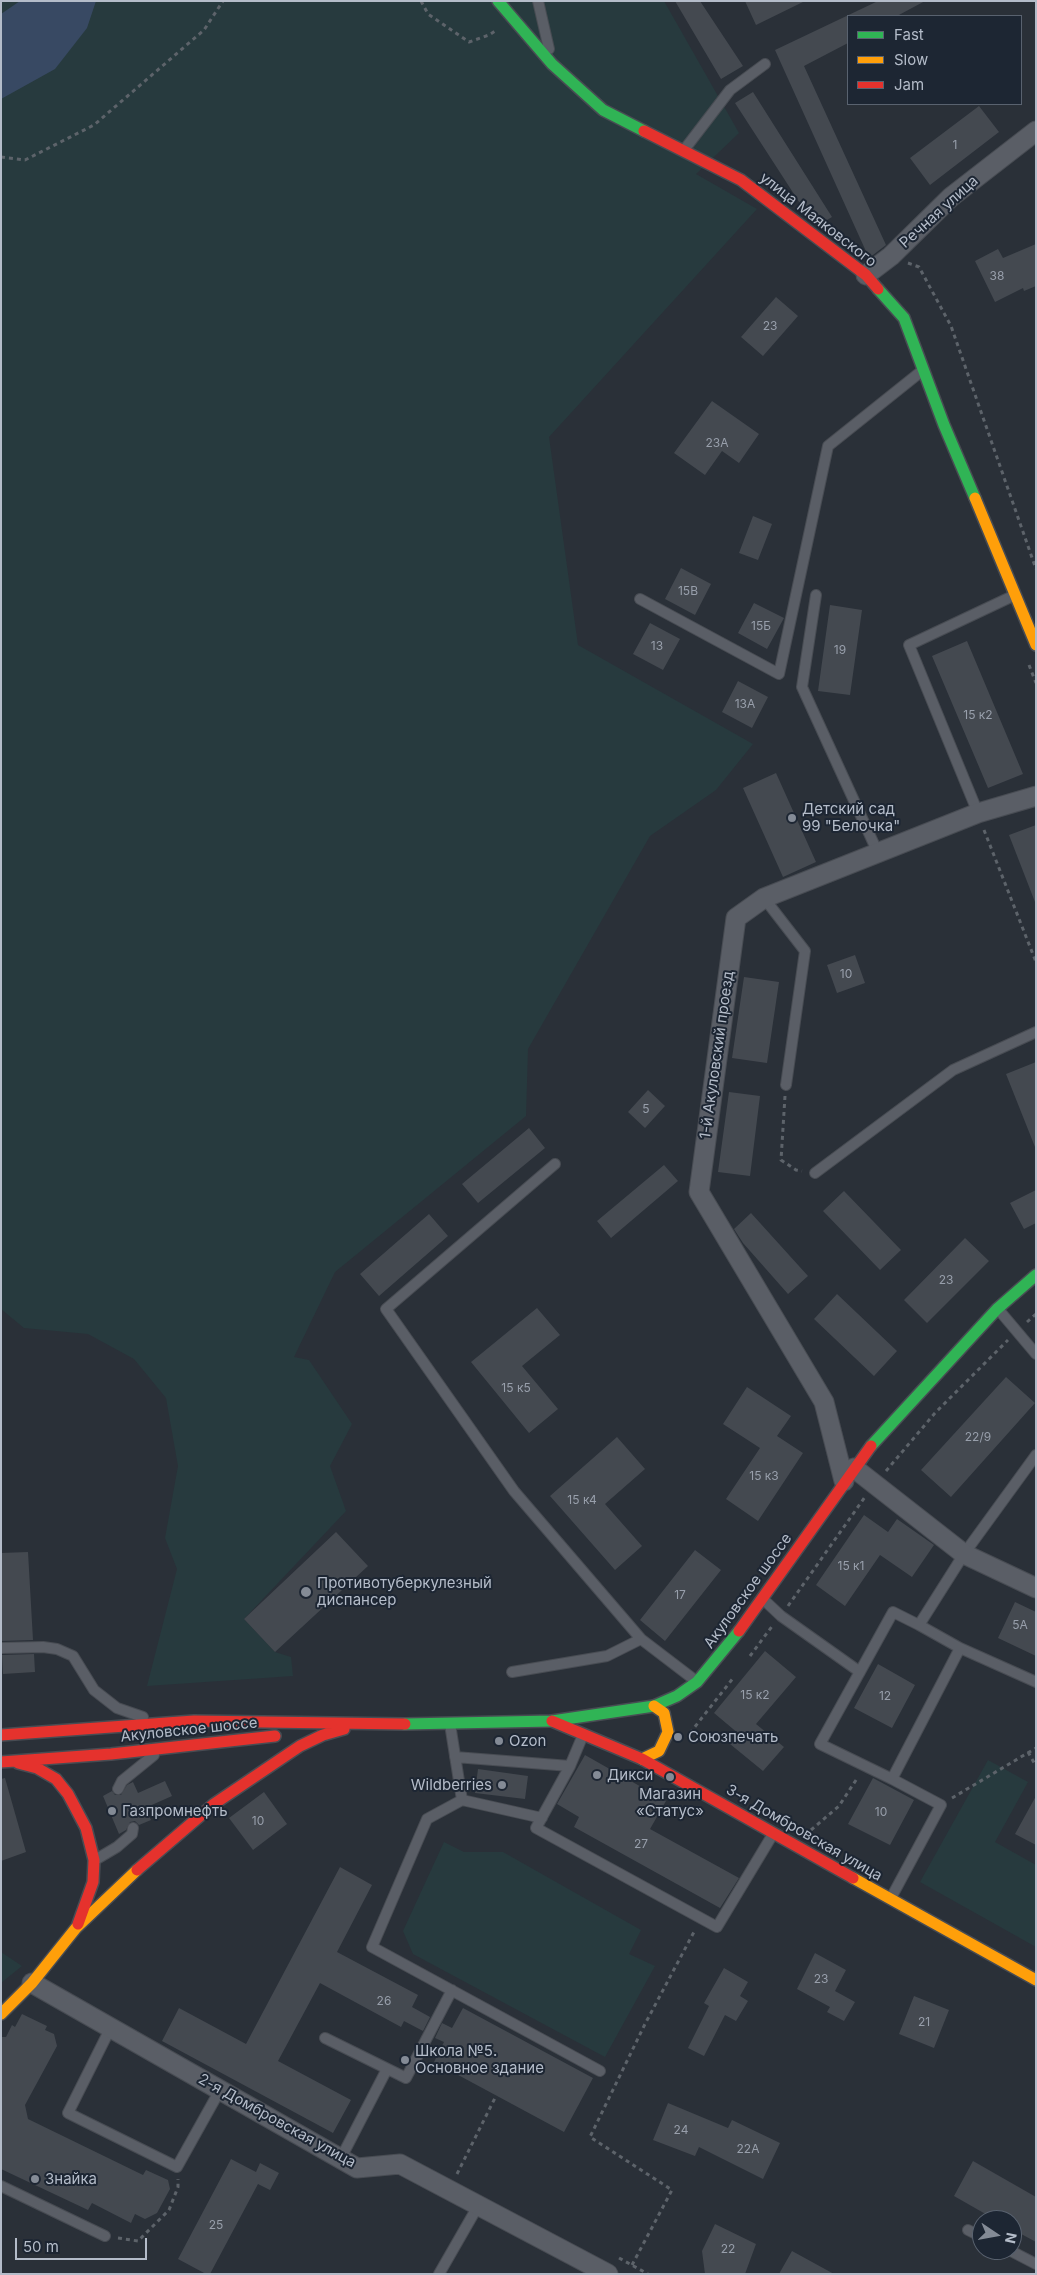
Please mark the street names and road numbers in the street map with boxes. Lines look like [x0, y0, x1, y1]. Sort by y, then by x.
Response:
street label: улица Маяковского [756, 169, 880, 271]
street label: Речная улица [896, 172, 982, 252]
street label: 1-й Акуловский проезд [696, 970, 738, 1140]
street label: Акуловское шоссе [700, 1530, 796, 1652]
street label: Акуловское шоссе [120, 1714, 258, 1746]
street label: 3-я Домбровская улица [723, 1781, 885, 1885]
street label: 2-я Домбровская улица [195, 2070, 359, 2172]

